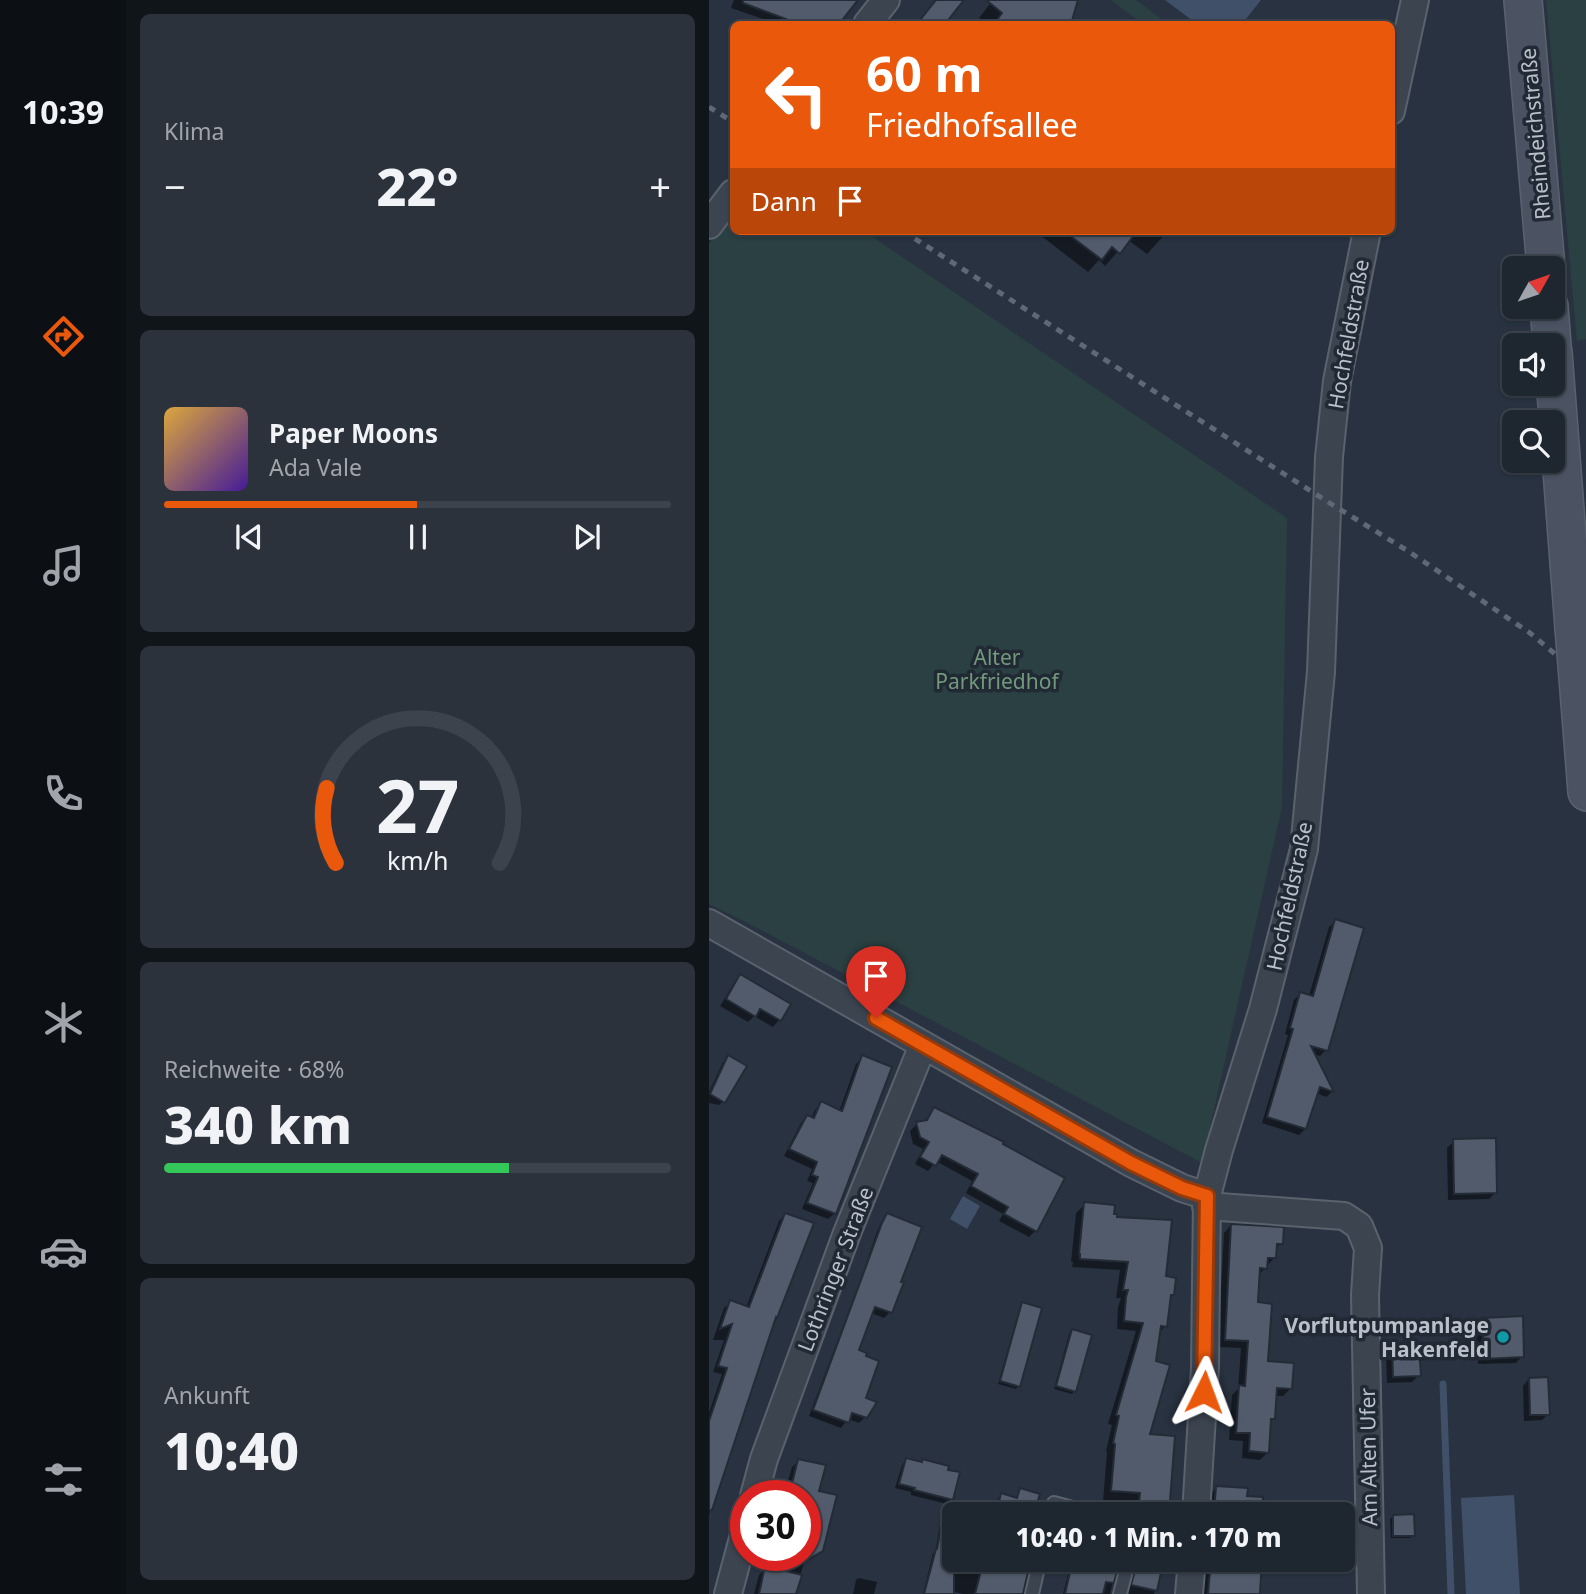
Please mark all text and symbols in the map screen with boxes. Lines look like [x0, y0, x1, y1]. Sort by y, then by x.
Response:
text: 60 m [866, 40, 983, 106]
street label: Rheindeichstraße [1514, 47, 1556, 221]
icon: left [751, 49, 842, 140]
text: 10:39 [22, 90, 104, 133]
text: Friedhofsallee [866, 103, 1078, 146]
text: Klima [164, 115, 225, 147]
text: 22° [376, 150, 459, 221]
text: − [164, 160, 186, 212]
text: + [649, 160, 671, 212]
icon: arrive [831, 182, 869, 220]
text: Dann [751, 183, 817, 219]
north arrow [1502, 256, 1565, 318]
map controls [1502, 256, 1565, 473]
street label: Hochfeldstraße [1321, 257, 1375, 411]
icon: directions [39, 312, 88, 361]
button: sound [1502, 333, 1565, 396]
button: search [1502, 410, 1565, 473]
text: Paper Moons [269, 415, 438, 451]
text: Ada Vale [269, 451, 362, 483]
icon: previous [230, 518, 268, 556]
icon: pause [399, 518, 437, 556]
icon: next [568, 518, 606, 556]
icon: music [39, 541, 88, 590]
park label: Alter Parkfriedhof [935, 643, 1060, 695]
text: 27 [376, 755, 459, 854]
icon: phone [39, 769, 88, 818]
street label: Hochfeldstraße [1260, 819, 1318, 973]
text: km/h [387, 843, 448, 877]
pin [846, 946, 906, 1018]
icon: arrive [857, 957, 895, 995]
icon: climate [39, 998, 88, 1047]
text: Reichweite · 68% [164, 1053, 344, 1085]
text: 340 km [164, 1088, 352, 1159]
street label: Lothringer Straße [791, 1183, 879, 1355]
icon: car [39, 1227, 88, 1276]
place label: Vorflutpumpanlage Hakenfeld [1284, 1311, 1489, 1363]
marker: Vorflutpumpanlage Hakenfeld [1495, 1329, 1511, 1345]
position arrow [1167, 1355, 1241, 1429]
text: Ankunft [164, 1379, 250, 1411]
street label: Am Alten Ufer [1353, 1387, 1383, 1526]
text: 10:40 [164, 1414, 299, 1485]
icon: filters [39, 1455, 88, 1504]
speed limit sign: 30 [730, 1480, 821, 1571]
text: 10:40 · 1 Min. · 170 m [1015, 1519, 1282, 1555]

